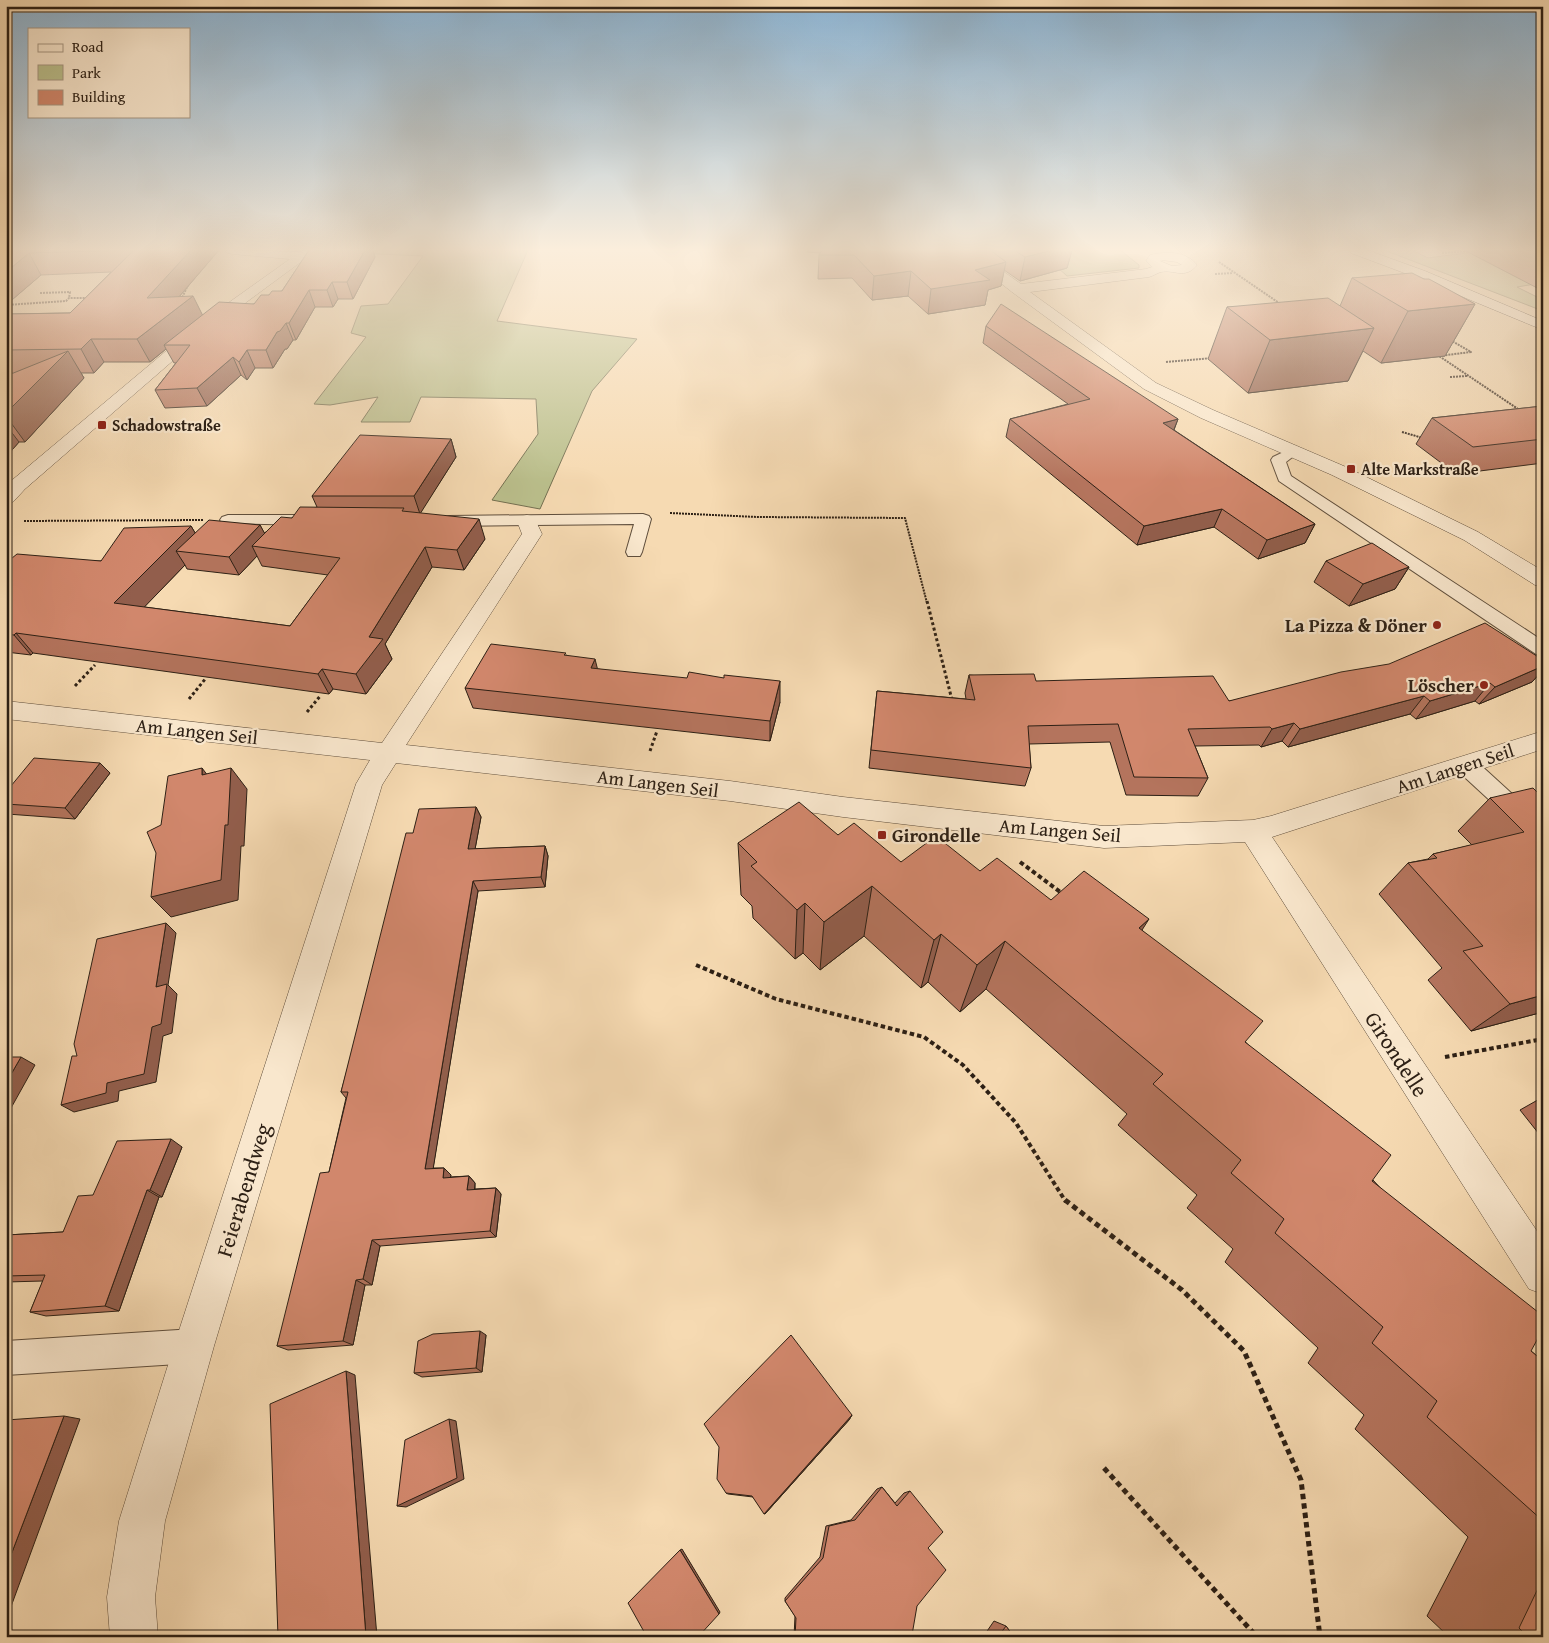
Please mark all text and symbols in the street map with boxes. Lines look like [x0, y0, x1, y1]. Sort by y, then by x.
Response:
legend [28, 28, 190, 118]
text: Road [72, 36, 103, 57]
text: Park [72, 62, 101, 83]
text: Building [72, 86, 126, 107]
place label: Schadowstraße [112, 413, 221, 437]
marker: Schadowstraße [96, 419, 108, 431]
place label: Alte Markstraße [1361, 457, 1479, 481]
marker: Alte Markstraße [1345, 463, 1357, 475]
place label: La Pizza & Döner [1285, 611, 1427, 639]
marker: La Pizza & Döner [1431, 619, 1443, 631]
place label: Löscher [1408, 671, 1474, 699]
marker: Löscher [1478, 679, 1490, 691]
street label: Am Langen Seil [135, 711, 259, 751]
street label: Am Langen Seil [1393, 736, 1517, 800]
street label: Am Langen Seil [596, 762, 720, 804]
street label: Am Langen Seil [998, 811, 1122, 849]
place label: Girondelle [892, 821, 981, 849]
marker: Girondelle [876, 829, 888, 841]
street label: Girondelle [1357, 1005, 1437, 1103]
street label: Feierabendweg [207, 1119, 279, 1261]

